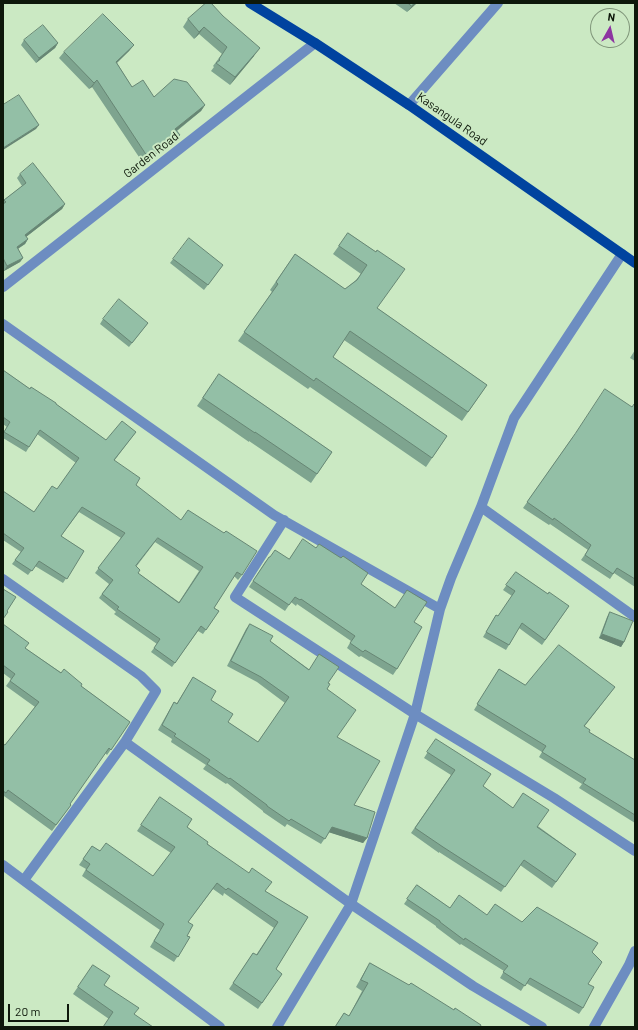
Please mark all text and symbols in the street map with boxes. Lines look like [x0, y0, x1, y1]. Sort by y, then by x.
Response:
north arrow [590, 8, 630, 48]
text: N [607, 10, 616, 24]
street label: Kasangula Road [414, 89, 490, 149]
street label: Garden Road [121, 129, 181, 181]
scale bar [10, 996, 71, 1022]
text: 20 m [15, 1004, 41, 1018]

